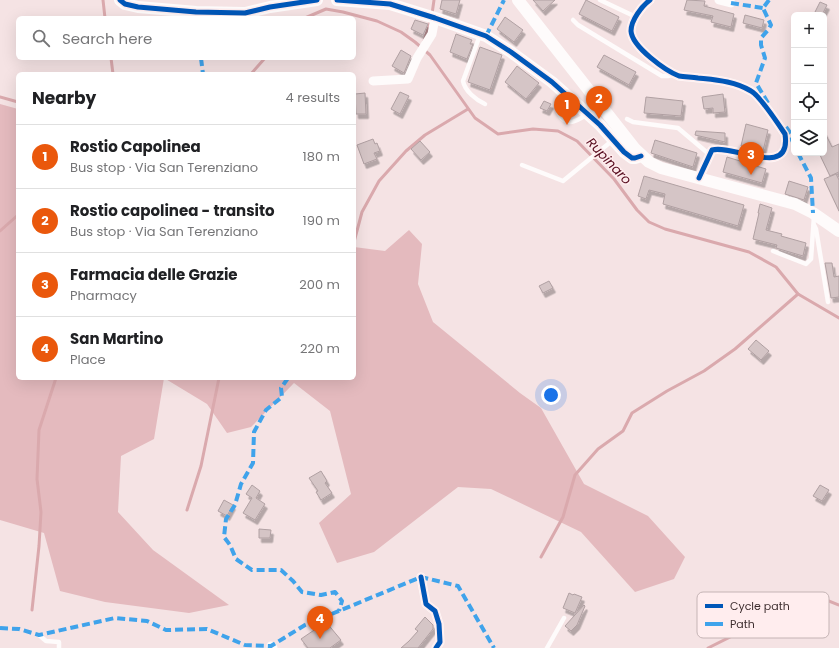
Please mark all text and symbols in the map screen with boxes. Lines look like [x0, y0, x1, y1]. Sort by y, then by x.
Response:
map controls [791, 12, 827, 156]
button: + [791, 12, 827, 48]
search box [16, 16, 356, 60]
icon: search [30, 27, 52, 49]
text: Search here [62, 28, 152, 49]
button: − [791, 48, 827, 84]
button: locate [791, 84, 827, 120]
text: Nearby [32, 86, 96, 110]
pin: 2 [586, 86, 612, 119]
text: 4 results [286, 88, 340, 107]
pin: 1 [554, 92, 580, 125]
button: layers [791, 120, 827, 156]
water label: Rupinaro [582, 133, 636, 189]
text: Rostio Capolinea [70, 136, 201, 157]
pin: 3 [738, 142, 764, 175]
text: 1 [43, 147, 47, 166]
text: 180 m [303, 147, 340, 166]
text: Bus stop · Via San Terenziano [70, 158, 258, 177]
text: Rostio capolinea - transito [70, 200, 275, 221]
text: 2 [41, 211, 49, 230]
text: 190 m [303, 211, 340, 230]
text: Bus stop · Via San Terenziano [70, 222, 258, 241]
text: Farmacia delle Grazie [70, 264, 238, 285]
text: 3 [41, 275, 49, 294]
text: 200 m [299, 275, 340, 294]
text: Pharmacy [70, 286, 137, 305]
text: San Martino [70, 328, 163, 349]
text: 4 [41, 339, 49, 358]
text: 220 m [300, 339, 340, 358]
text: Place [70, 350, 105, 369]
your location [541, 385, 561, 405]
legend [697, 592, 829, 638]
text: Cycle path [730, 598, 790, 614]
pin: 4 [307, 606, 333, 639]
text: Path [730, 616, 755, 632]

